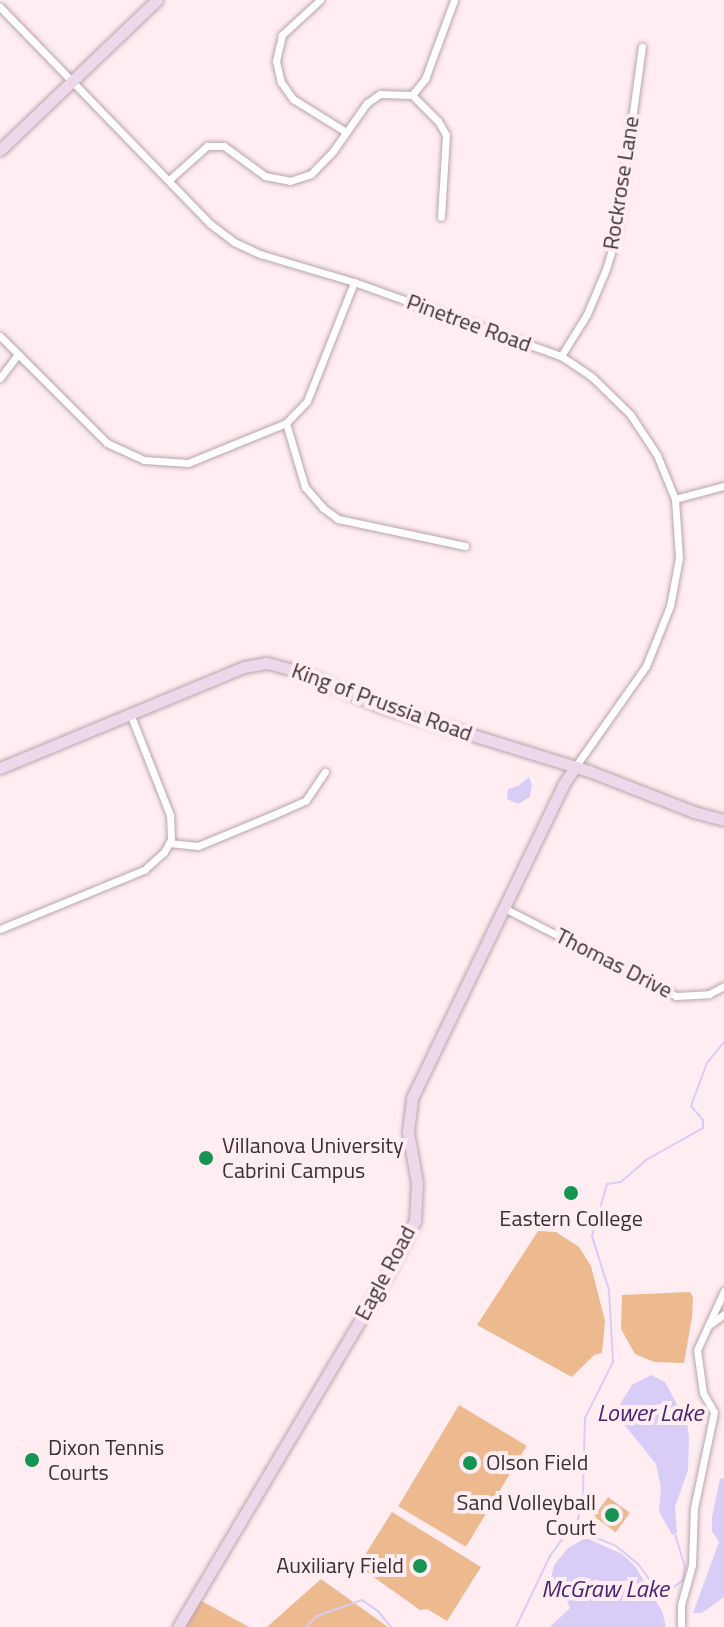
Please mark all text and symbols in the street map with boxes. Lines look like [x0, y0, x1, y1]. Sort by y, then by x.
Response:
street label: Rockrose Lane [597, 114, 645, 252]
street label: Pinetree Road [403, 288, 535, 358]
street label: King of Prussia Road [288, 657, 476, 747]
street label: Thomas Drive [551, 922, 677, 1004]
place label: Villanova University Cabrini Campus [222, 1132, 404, 1184]
marker: Villanova University Cabrini Campus [197, 1149, 215, 1167]
marker: Eastern College [562, 1184, 580, 1202]
place label: Eastern College [499, 1206, 643, 1232]
street label: Eagle Road [349, 1221, 421, 1325]
water label: Lower Lake [597, 1399, 703, 1427]
place label: Dixon Tennis Courts [48, 1434, 164, 1486]
place label: Olson Field [486, 1450, 588, 1476]
marker: Dixon Tennis Courts [23, 1451, 41, 1469]
marker: Olson Field [461, 1454, 479, 1472]
place label: Sand Volleyball Court [457, 1489, 596, 1540]
marker: Sand Volleyball Court [603, 1506, 621, 1524]
place label: Auxiliary Field [276, 1553, 404, 1579]
marker: Auxiliary Field [411, 1557, 429, 1575]
water label: McGraw Lake [541, 1575, 669, 1603]

